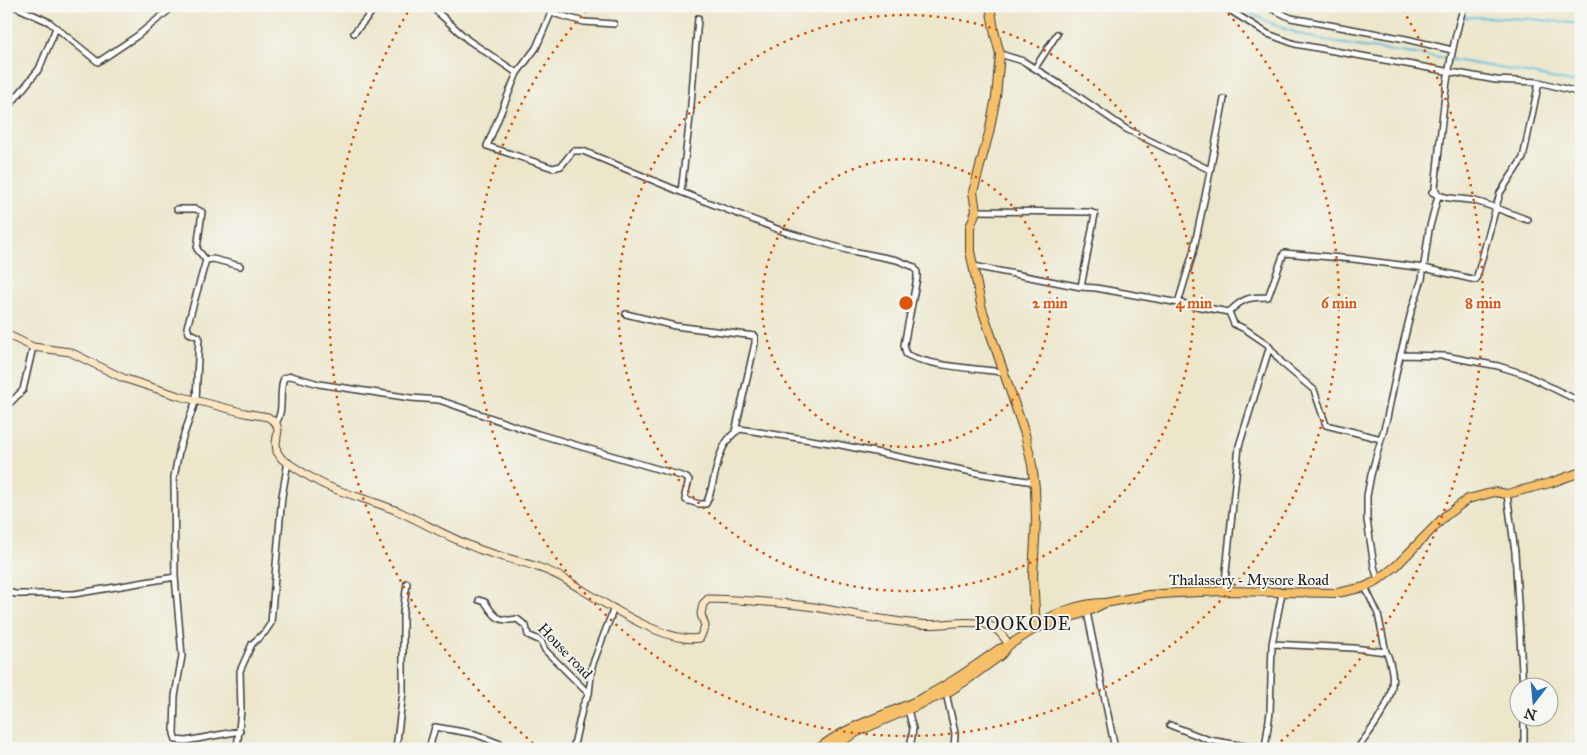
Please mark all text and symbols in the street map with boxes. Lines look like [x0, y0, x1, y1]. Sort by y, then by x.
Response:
centre of rings [897, 294, 915, 312]
text: 2 min [1032, 294, 1069, 312]
text: 4 min [1176, 294, 1213, 313]
text: 6 min [1321, 294, 1358, 312]
text: 8 min [1465, 294, 1502, 312]
street label: Thalassery - Mysore Road [1169, 571, 1329, 589]
district label: POOKODE [974, 613, 1072, 635]
street label: House road [534, 619, 596, 683]
north arrow [1510, 678, 1560, 728]
text: N [1522, 704, 1539, 724]

